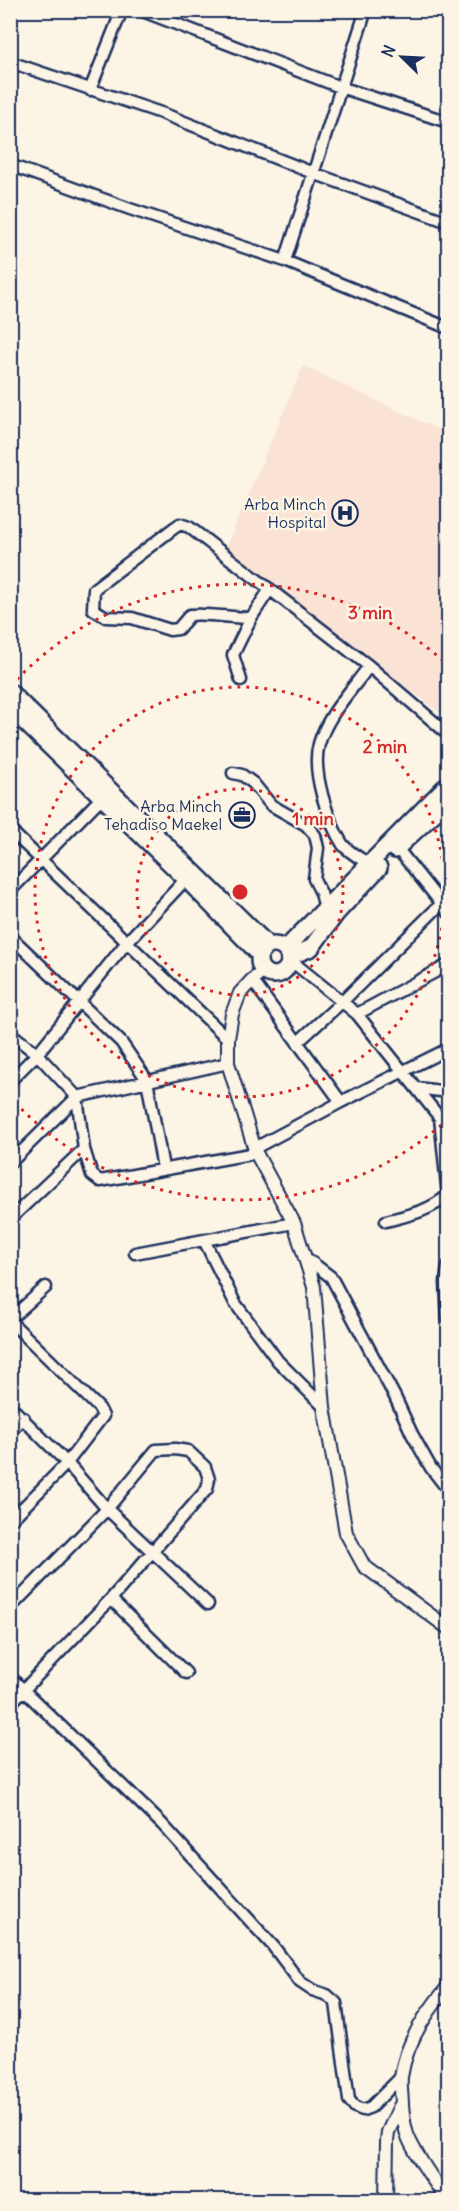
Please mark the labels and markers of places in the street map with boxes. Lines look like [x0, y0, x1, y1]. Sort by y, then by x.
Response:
place label: Arba Minch Hospital [244, 494, 326, 532]
hospital icon: Arba Minch Hospital [330, 498, 360, 528]
place label: Arba Minch Tehadiso Maekel [104, 796, 222, 834]
office icon: Arba Minch Tehadiso Maekel [227, 800, 257, 830]
centre of rings [230, 882, 250, 902]

